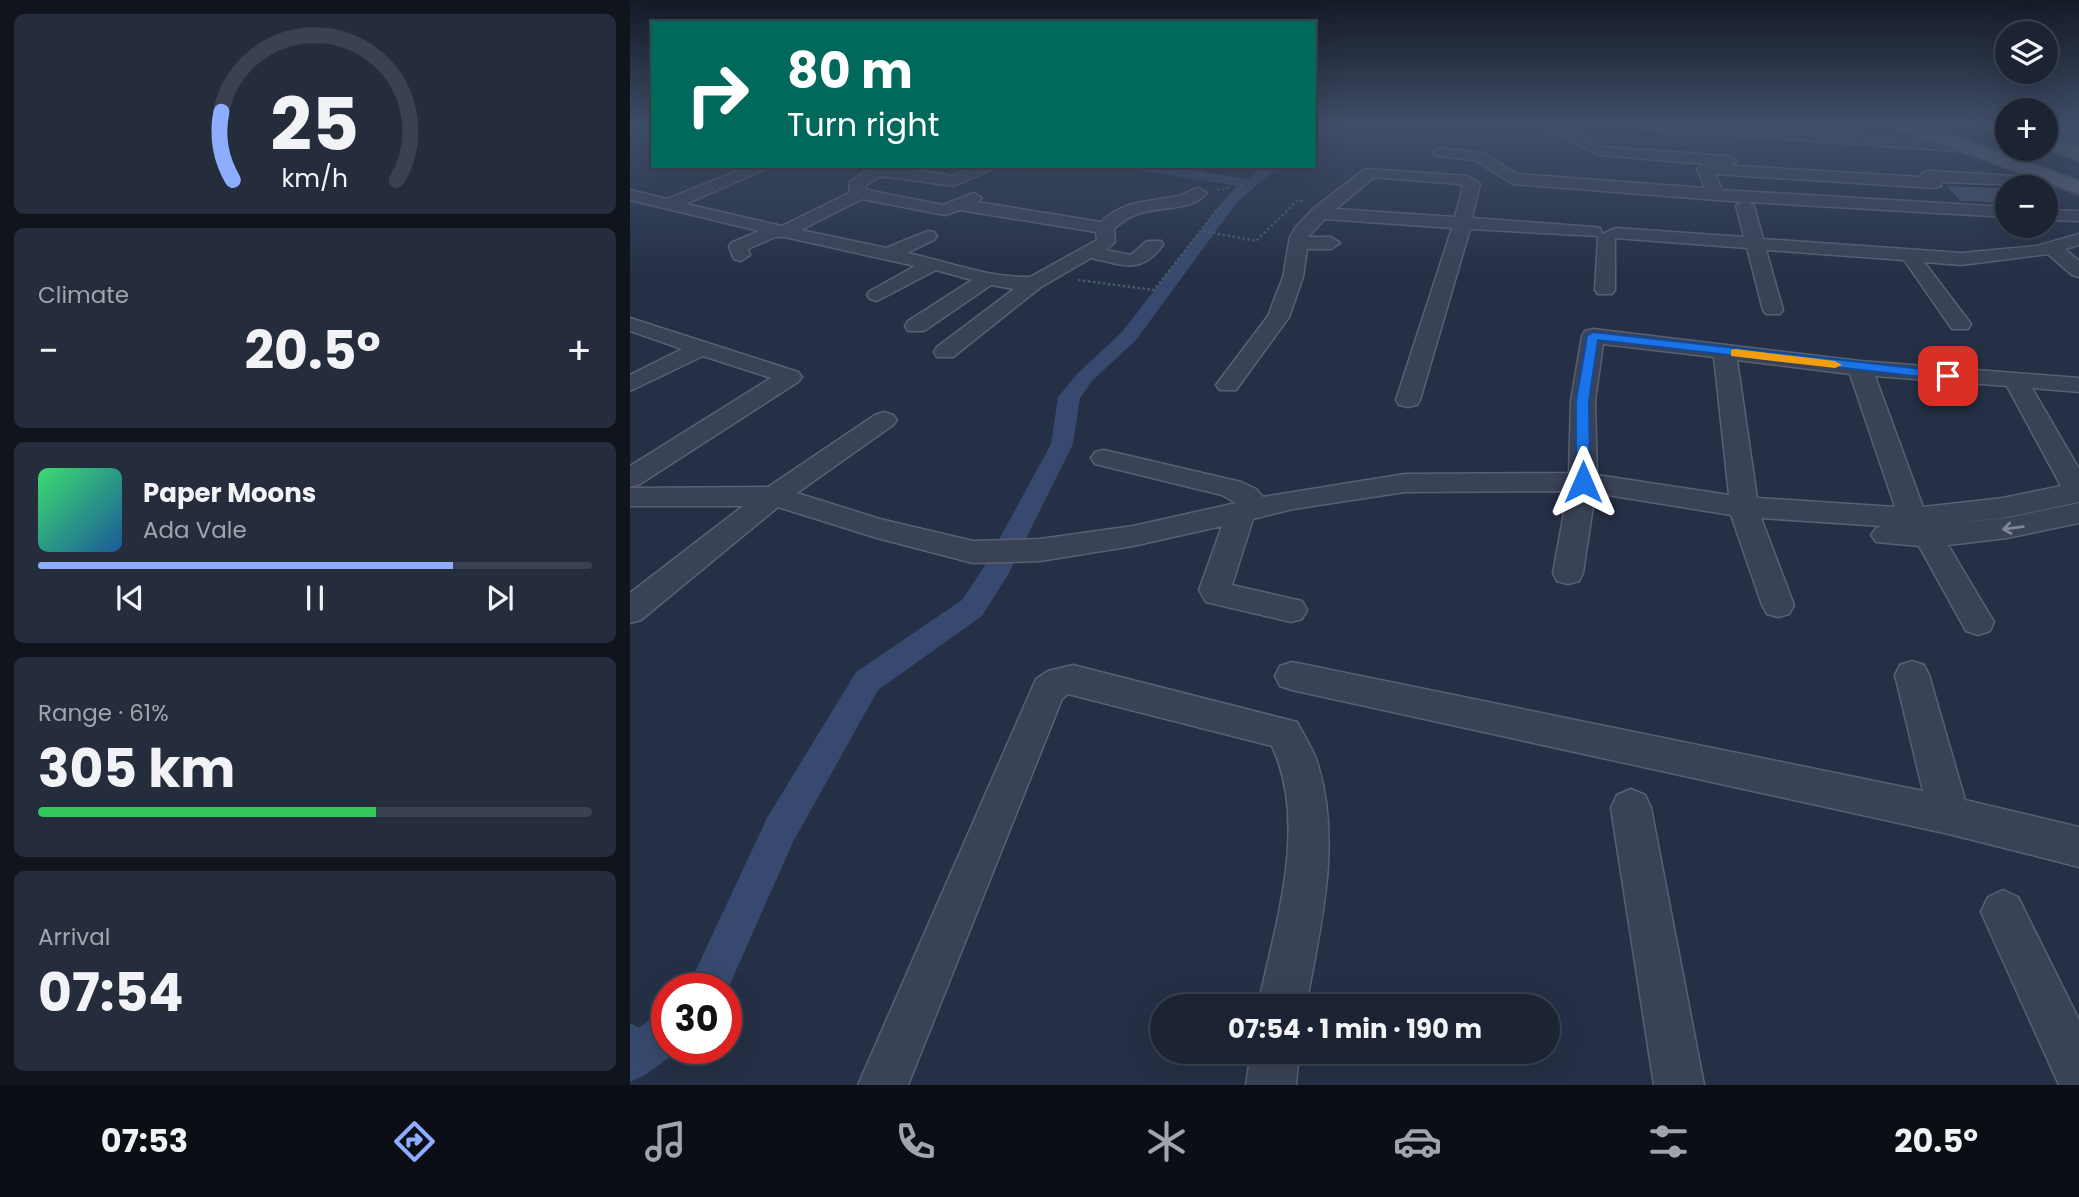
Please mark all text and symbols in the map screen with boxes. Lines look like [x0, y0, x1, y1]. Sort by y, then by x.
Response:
map controls [1995, 21, 2058, 238]
button: layers [1995, 21, 2058, 84]
text: 80 m [787, 37, 913, 105]
icon: right [672, 49, 763, 140]
text: 25 [271, 74, 359, 175]
button: + [1995, 98, 2058, 161]
text: Turn right [787, 102, 939, 147]
text: km/h [282, 161, 348, 196]
button: − [1995, 175, 2058, 238]
text: Climate [38, 279, 129, 311]
text: 20.5° [244, 314, 381, 387]
text: − [38, 324, 59, 377]
text: + [566, 324, 592, 377]
pin [1918, 346, 1978, 406]
icon: arrive [1929, 357, 1967, 395]
position arrow [1546, 445, 1620, 519]
text: Paper Moons [143, 475, 316, 511]
text: Ada Vale [143, 514, 247, 546]
one-way arrow [2002, 522, 2024, 535]
icon: previous [111, 579, 149, 617]
icon: pause [296, 579, 334, 617]
icon: next [481, 579, 519, 617]
text: Range · 61% [38, 697, 169, 729]
text: 305 km [38, 732, 235, 805]
text: Arrival [38, 921, 110, 953]
text: 07:54 [38, 956, 184, 1029]
speed limit sign: 30 [651, 973, 742, 1064]
text: 07:54 · 1 min · 190 m [1228, 1011, 1482, 1047]
icon: directions [390, 1117, 439, 1166]
icon: music [641, 1117, 690, 1166]
icon: phone [891, 1117, 940, 1166]
icon: climate [1142, 1117, 1191, 1166]
icon: car [1393, 1117, 1442, 1166]
icon: filters [1644, 1117, 1693, 1166]
text: 07:53 [101, 1118, 188, 1163]
text: 20.5° [1894, 1118, 1978, 1163]

